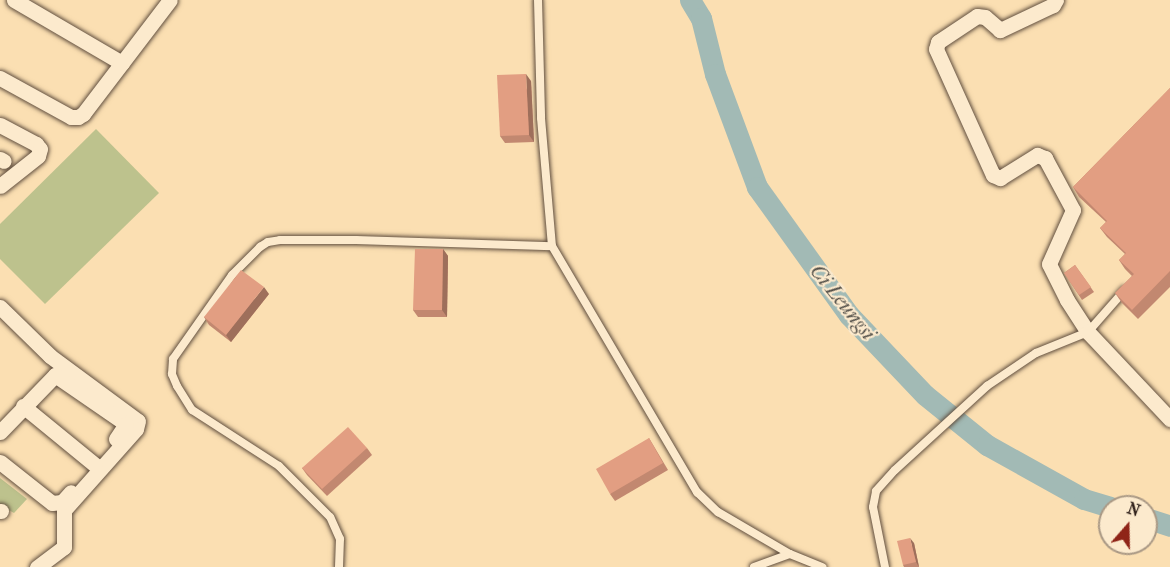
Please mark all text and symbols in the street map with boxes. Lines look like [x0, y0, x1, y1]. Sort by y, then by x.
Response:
water label: Ci Leungsi [805, 259, 881, 345]
north arrow [1098, 495, 1158, 555]
text: N [1125, 498, 1143, 520]

